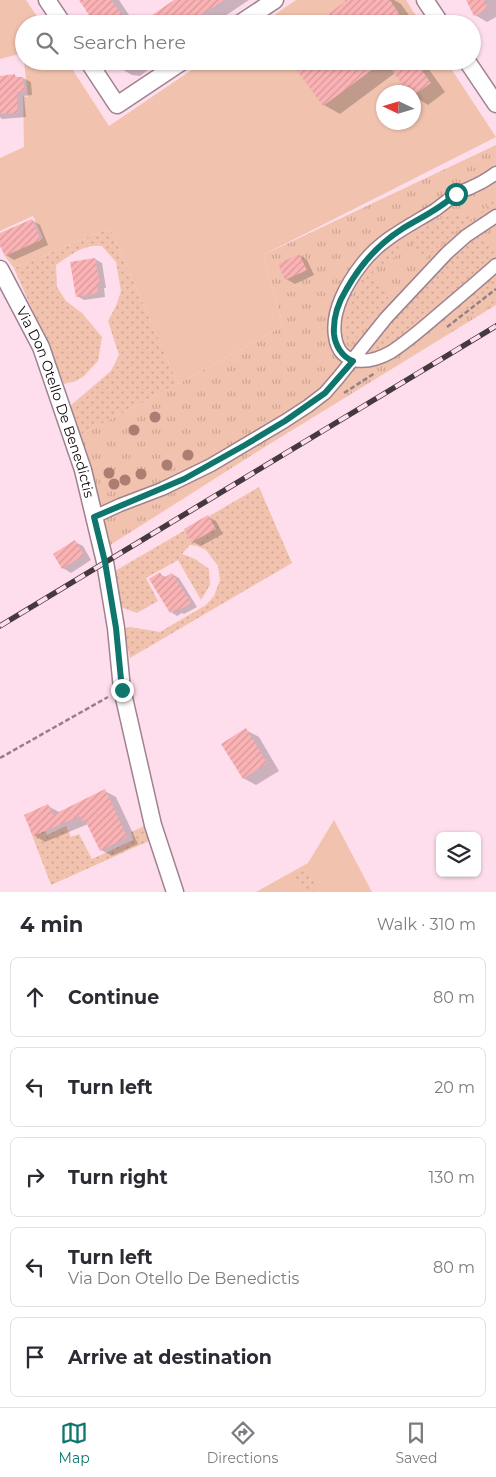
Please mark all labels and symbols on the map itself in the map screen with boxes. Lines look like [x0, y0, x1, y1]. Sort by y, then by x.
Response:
north arrow [376, 85, 421, 130]
route start [445, 183, 468, 206]
street label: Via Don Otello De Benedictis [12, 303, 98, 500]
route end [111, 679, 134, 702]

